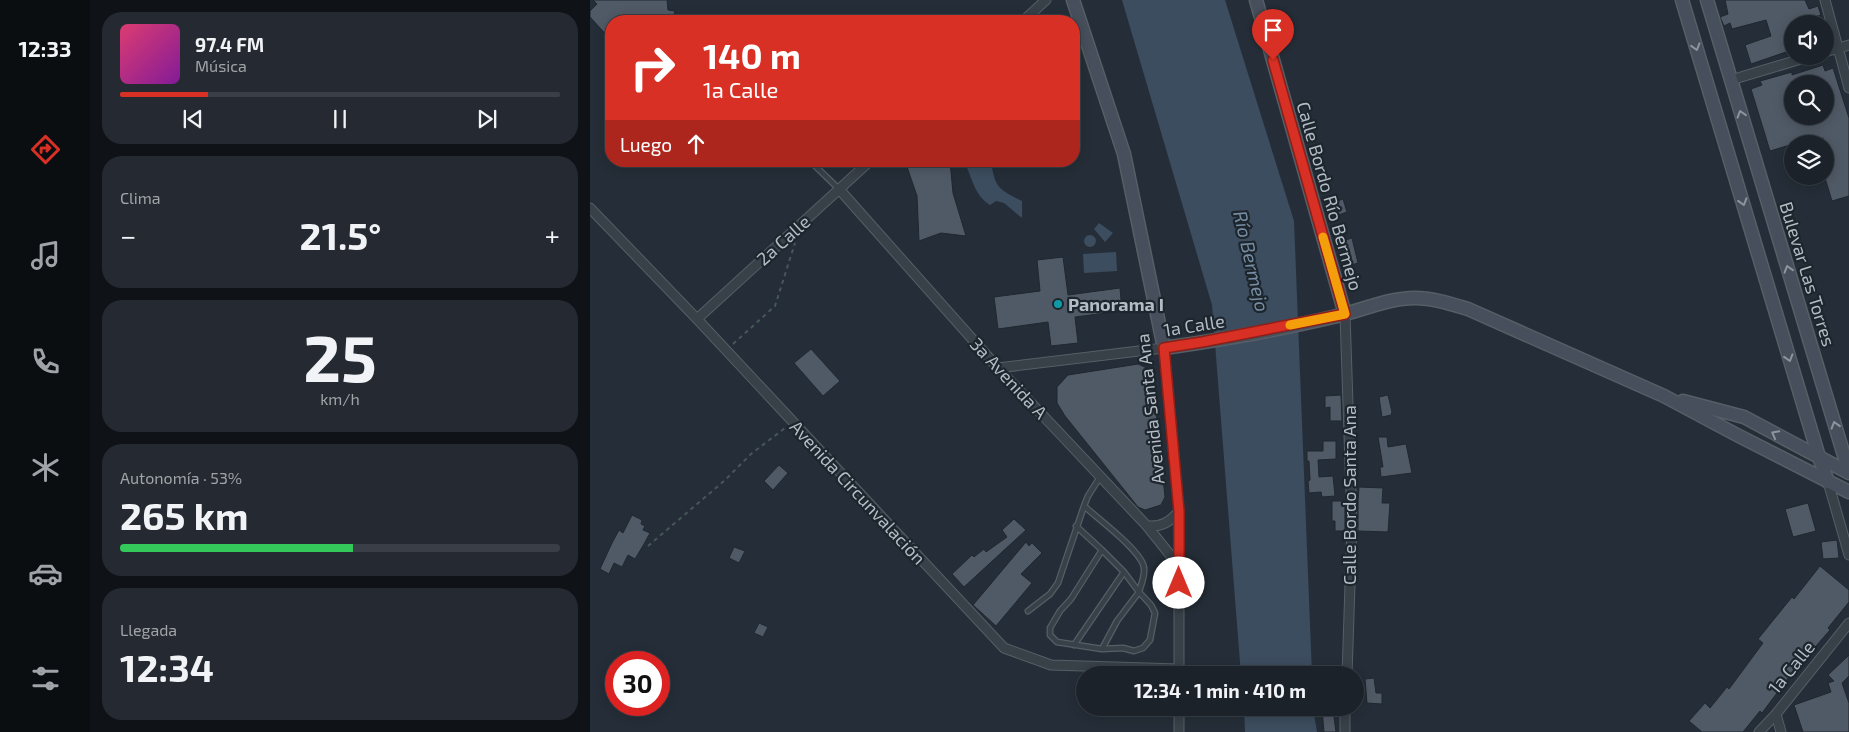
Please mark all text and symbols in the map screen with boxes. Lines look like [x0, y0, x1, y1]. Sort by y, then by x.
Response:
pin [1252, 9, 1294, 60]
map controls [1784, 15, 1834, 185]
button: sound [1784, 15, 1834, 65]
icon: arrive [1259, 16, 1287, 44]
text: 97.4 FM [195, 33, 264, 56]
text: 140 m [703, 34, 801, 76]
text: 12:33 [19, 35, 71, 61]
icon: right [620, 35, 685, 100]
one-way arrow [1691, 42, 1701, 50]
text: Música [195, 56, 247, 75]
button: search [1784, 75, 1834, 125]
text: 1a Calle [703, 76, 778, 102]
street label: Calle Bordo Río Bermejo [1292, 99, 1368, 293]
icon: previous [179, 105, 207, 133]
icon: pause [326, 105, 354, 133]
icon: next [473, 105, 501, 133]
one-way arrow [1737, 110, 1747, 119]
icon: ahead [682, 130, 710, 158]
icon: directions [28, 132, 63, 167]
text: Luego [620, 133, 672, 156]
button: layers [1784, 135, 1834, 185]
text: Clima [120, 188, 161, 207]
one-way arrow [1737, 198, 1747, 206]
street label: Bulevar Las Torres [1776, 199, 1840, 349]
water label: Río Bermejo [1229, 208, 1275, 314]
street label: 2a Calle [752, 210, 814, 270]
text: 21.5° [300, 212, 381, 258]
text: − [120, 218, 136, 252]
text: + [545, 218, 560, 252]
icon: music [28, 238, 63, 273]
one-way arrow [1784, 266, 1794, 274]
place label: Panorama I [1068, 293, 1164, 315]
marker: Panorama I [1052, 298, 1064, 310]
street label: 1a Calle [1162, 309, 1226, 341]
text: 25 [303, 317, 377, 395]
street label: 3a Avenida A [966, 333, 1053, 424]
street label: Avenida Santa Ana [1131, 333, 1169, 485]
icon: phone [28, 344, 63, 379]
one-way arrow [1783, 354, 1793, 362]
text: km/h [320, 389, 360, 408]
street label: Calle Bordo Santa Ana [1338, 405, 1360, 585]
street label: Avenida Circunvalación [786, 415, 930, 569]
one-way arrow [1830, 421, 1840, 430]
one-way arrow [1771, 430, 1780, 440]
icon: climate [28, 450, 63, 485]
text: Autonomía · 53% [120, 468, 242, 487]
text: 265 km [120, 492, 248, 538]
icon: car [28, 556, 63, 591]
position arrow [1152, 556, 1204, 608]
text: Llegada [120, 620, 177, 639]
street label: 1a Calle [1763, 636, 1819, 698]
text: 12:34 [120, 644, 214, 690]
speed limit sign: 30 [605, 651, 670, 716]
icon: filters [28, 661, 63, 696]
text: 12:34 · 1 min · 410 m [1134, 679, 1306, 702]

